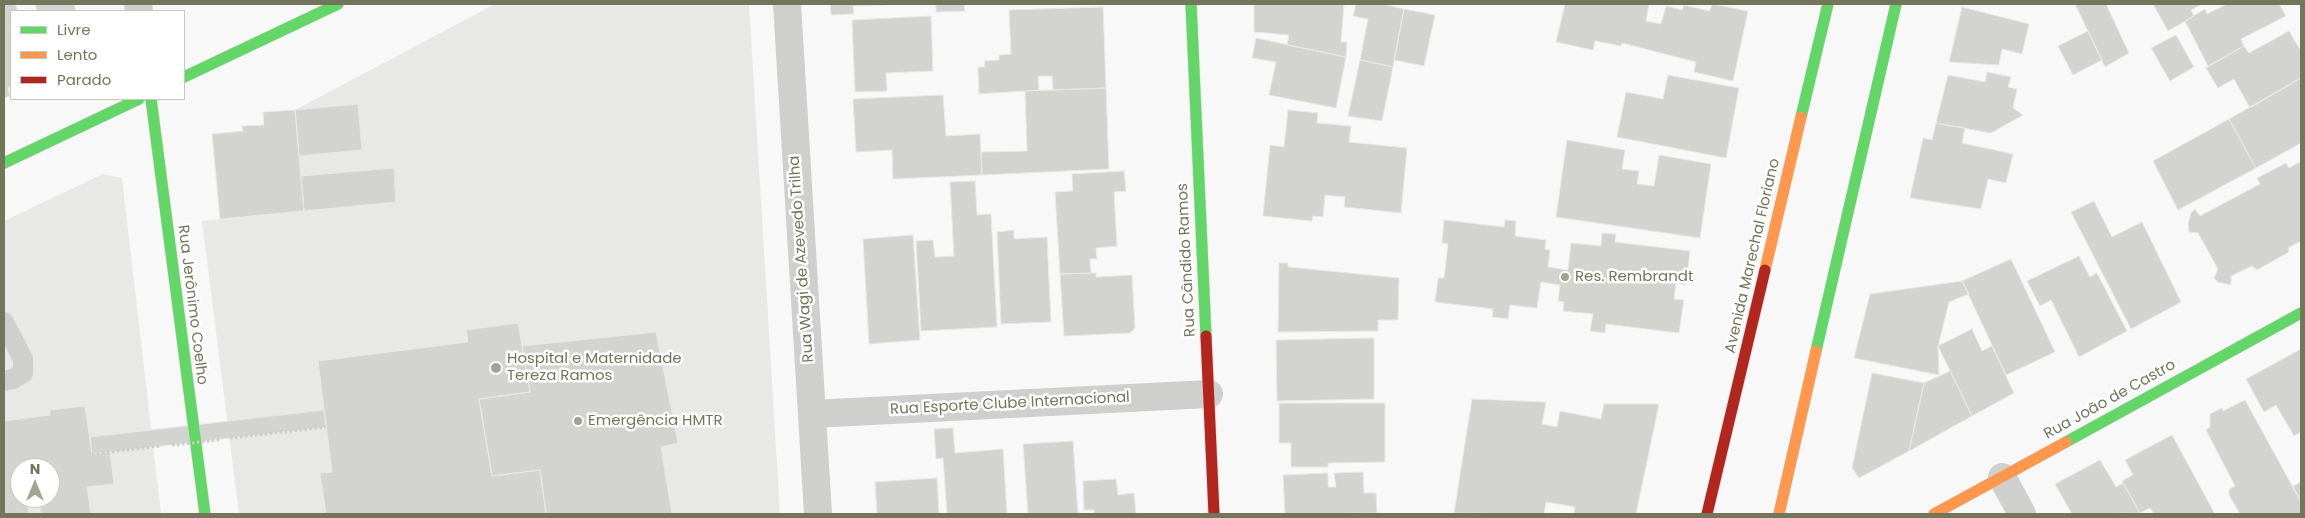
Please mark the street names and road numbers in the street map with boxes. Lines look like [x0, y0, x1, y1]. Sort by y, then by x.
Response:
street label: Rua Wagi de Azevedo Trilha [786, 155, 818, 363]
street label: Avenida Marechal Floriano [1722, 157, 1784, 355]
street label: Rua Cândido Ramos [1174, 183, 1200, 337]
street label: Rua Jerônimo Coelho [173, 224, 211, 386]
street label: Rua João de Castro [2041, 356, 2179, 444]
street label: Rua Esporte Clube Internacional [890, 389, 1130, 419]

